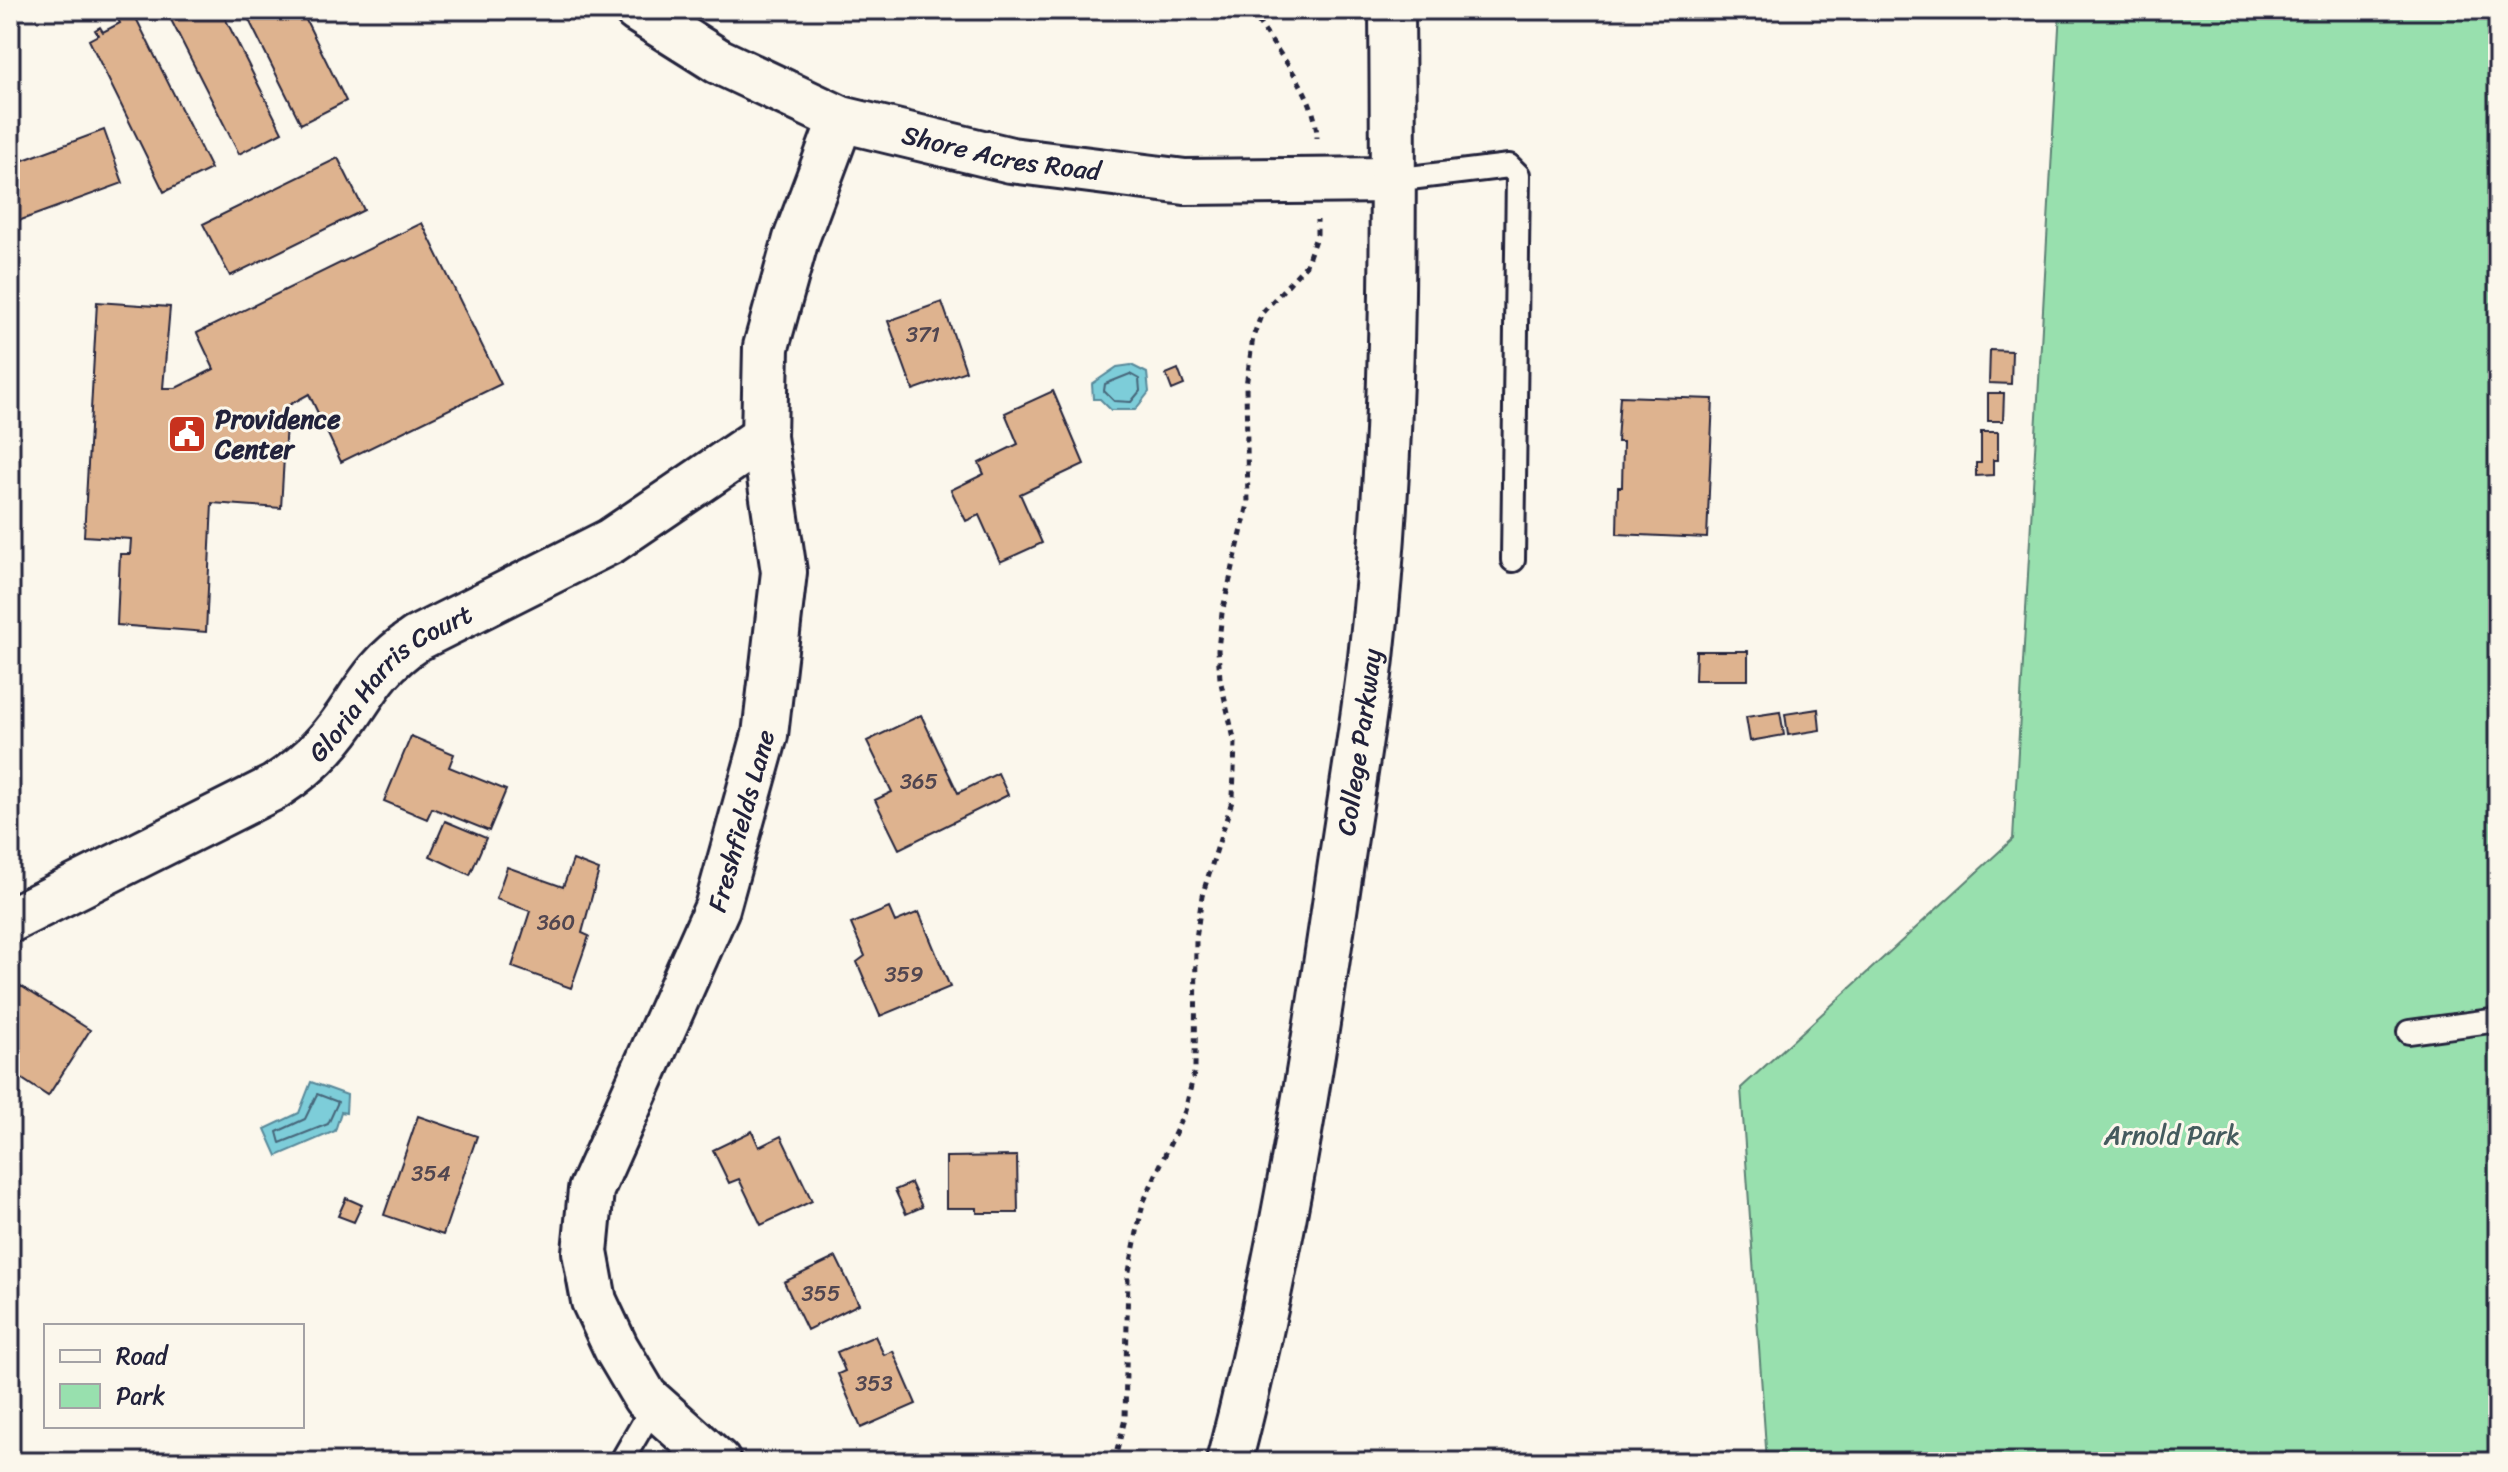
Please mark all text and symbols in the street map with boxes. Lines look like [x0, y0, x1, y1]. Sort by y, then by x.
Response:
street label: Shore Acres Road [897, 112, 1106, 194]
house number: 371 [906, 315, 940, 354]
place label: Providence Center [214, 396, 341, 472]
public building icon: Providence Center [166, 413, 208, 455]
street label: Gloria Harris Court [296, 591, 480, 773]
street label: College Parkway [1323, 646, 1395, 839]
street label: Freshfields Lane [694, 724, 788, 917]
house number: 365 [900, 762, 938, 801]
house number: 360 [537, 903, 575, 942]
house number: 359 [884, 955, 924, 994]
park label: Arnold Park [2103, 1112, 2240, 1158]
house number: 354 [411, 1154, 451, 1193]
house number: 355 [802, 1274, 840, 1313]
legend [44, 1324, 304, 1428]
text: Road [116, 1335, 170, 1377]
house number: 353 [855, 1364, 893, 1403]
text: Park [116, 1375, 165, 1417]

